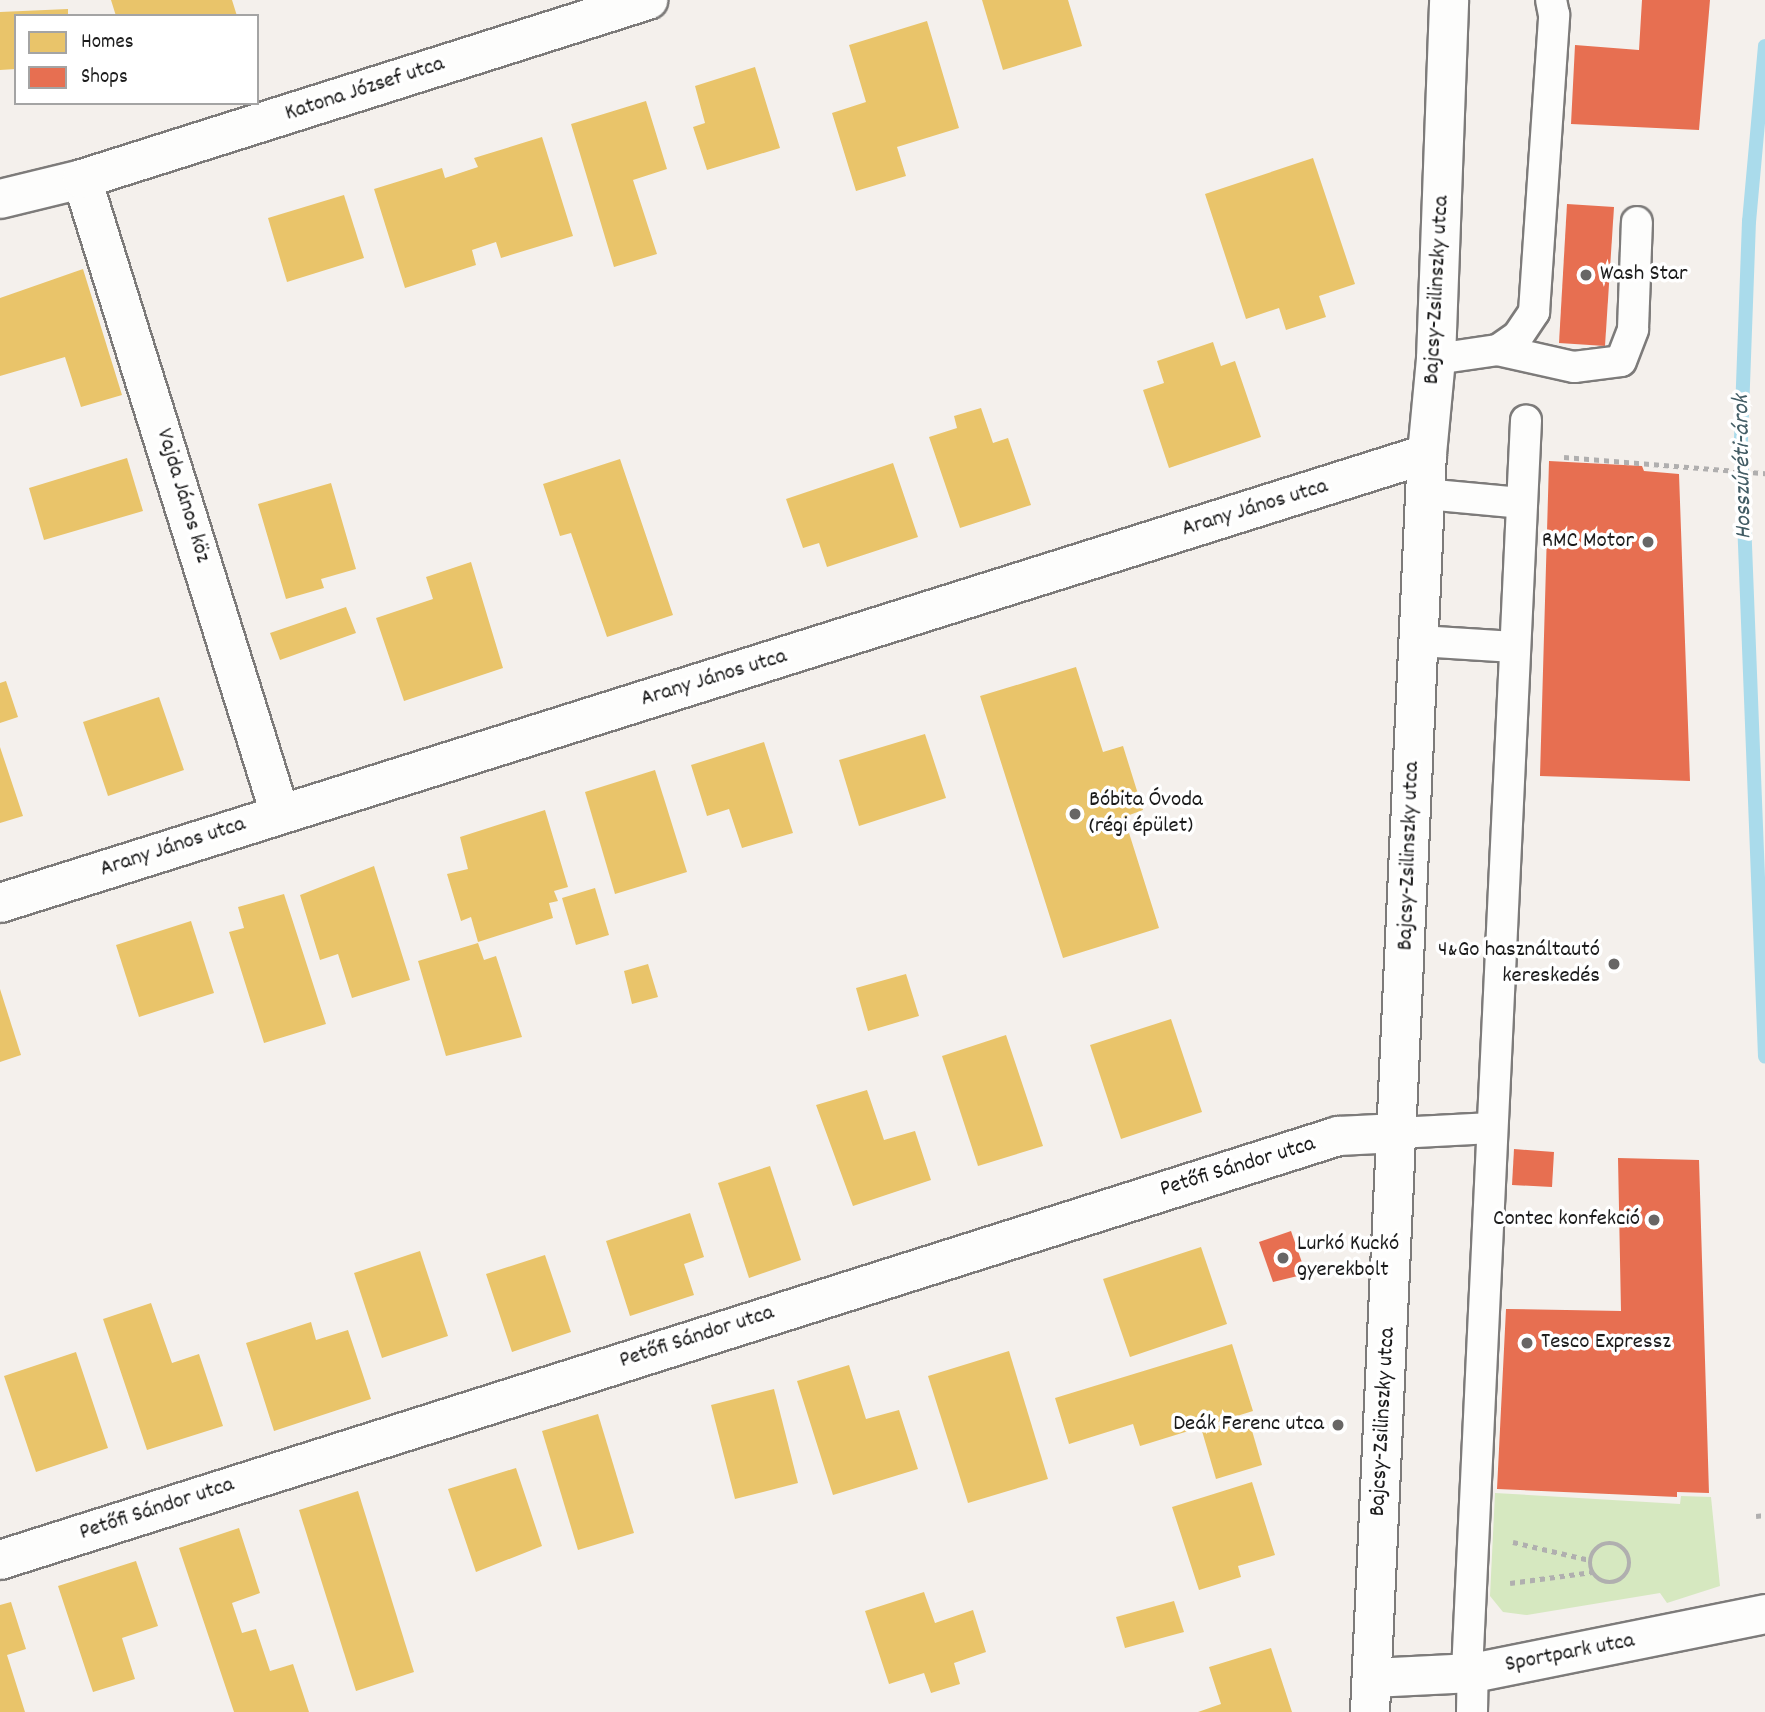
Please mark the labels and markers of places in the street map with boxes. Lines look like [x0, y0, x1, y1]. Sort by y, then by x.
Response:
place label: Wash Star [1600, 261, 1687, 289]
marker: Wash Star [1578, 267, 1594, 283]
place label: RMC Motor [1542, 528, 1634, 556]
marker: RMC Motor [1640, 534, 1656, 550]
place label: Bóbita Óvoda (régi épület) [1089, 787, 1203, 841]
marker: Bóbita Óvoda (régi épület) [1067, 806, 1083, 822]
place label: 4&Go használtautó kereskedés [1438, 937, 1600, 991]
marker: 4&Go használtautó kereskedés [1606, 956, 1622, 972]
place label: Contec konfekció [1493, 1206, 1640, 1234]
marker: Contec konfekció [1646, 1212, 1662, 1228]
place label: Lurkó Kuckó gyerekbolt [1297, 1231, 1399, 1285]
marker: Lurkó Kuckó gyerekbolt [1275, 1250, 1291, 1266]
place label: Tesco Expressz [1541, 1329, 1671, 1357]
marker: Tesco Expressz [1519, 1335, 1535, 1351]
place label: Deák Ferenc utca [1173, 1411, 1324, 1439]
marker: Deák Ferenc utca [1330, 1417, 1346, 1433]

